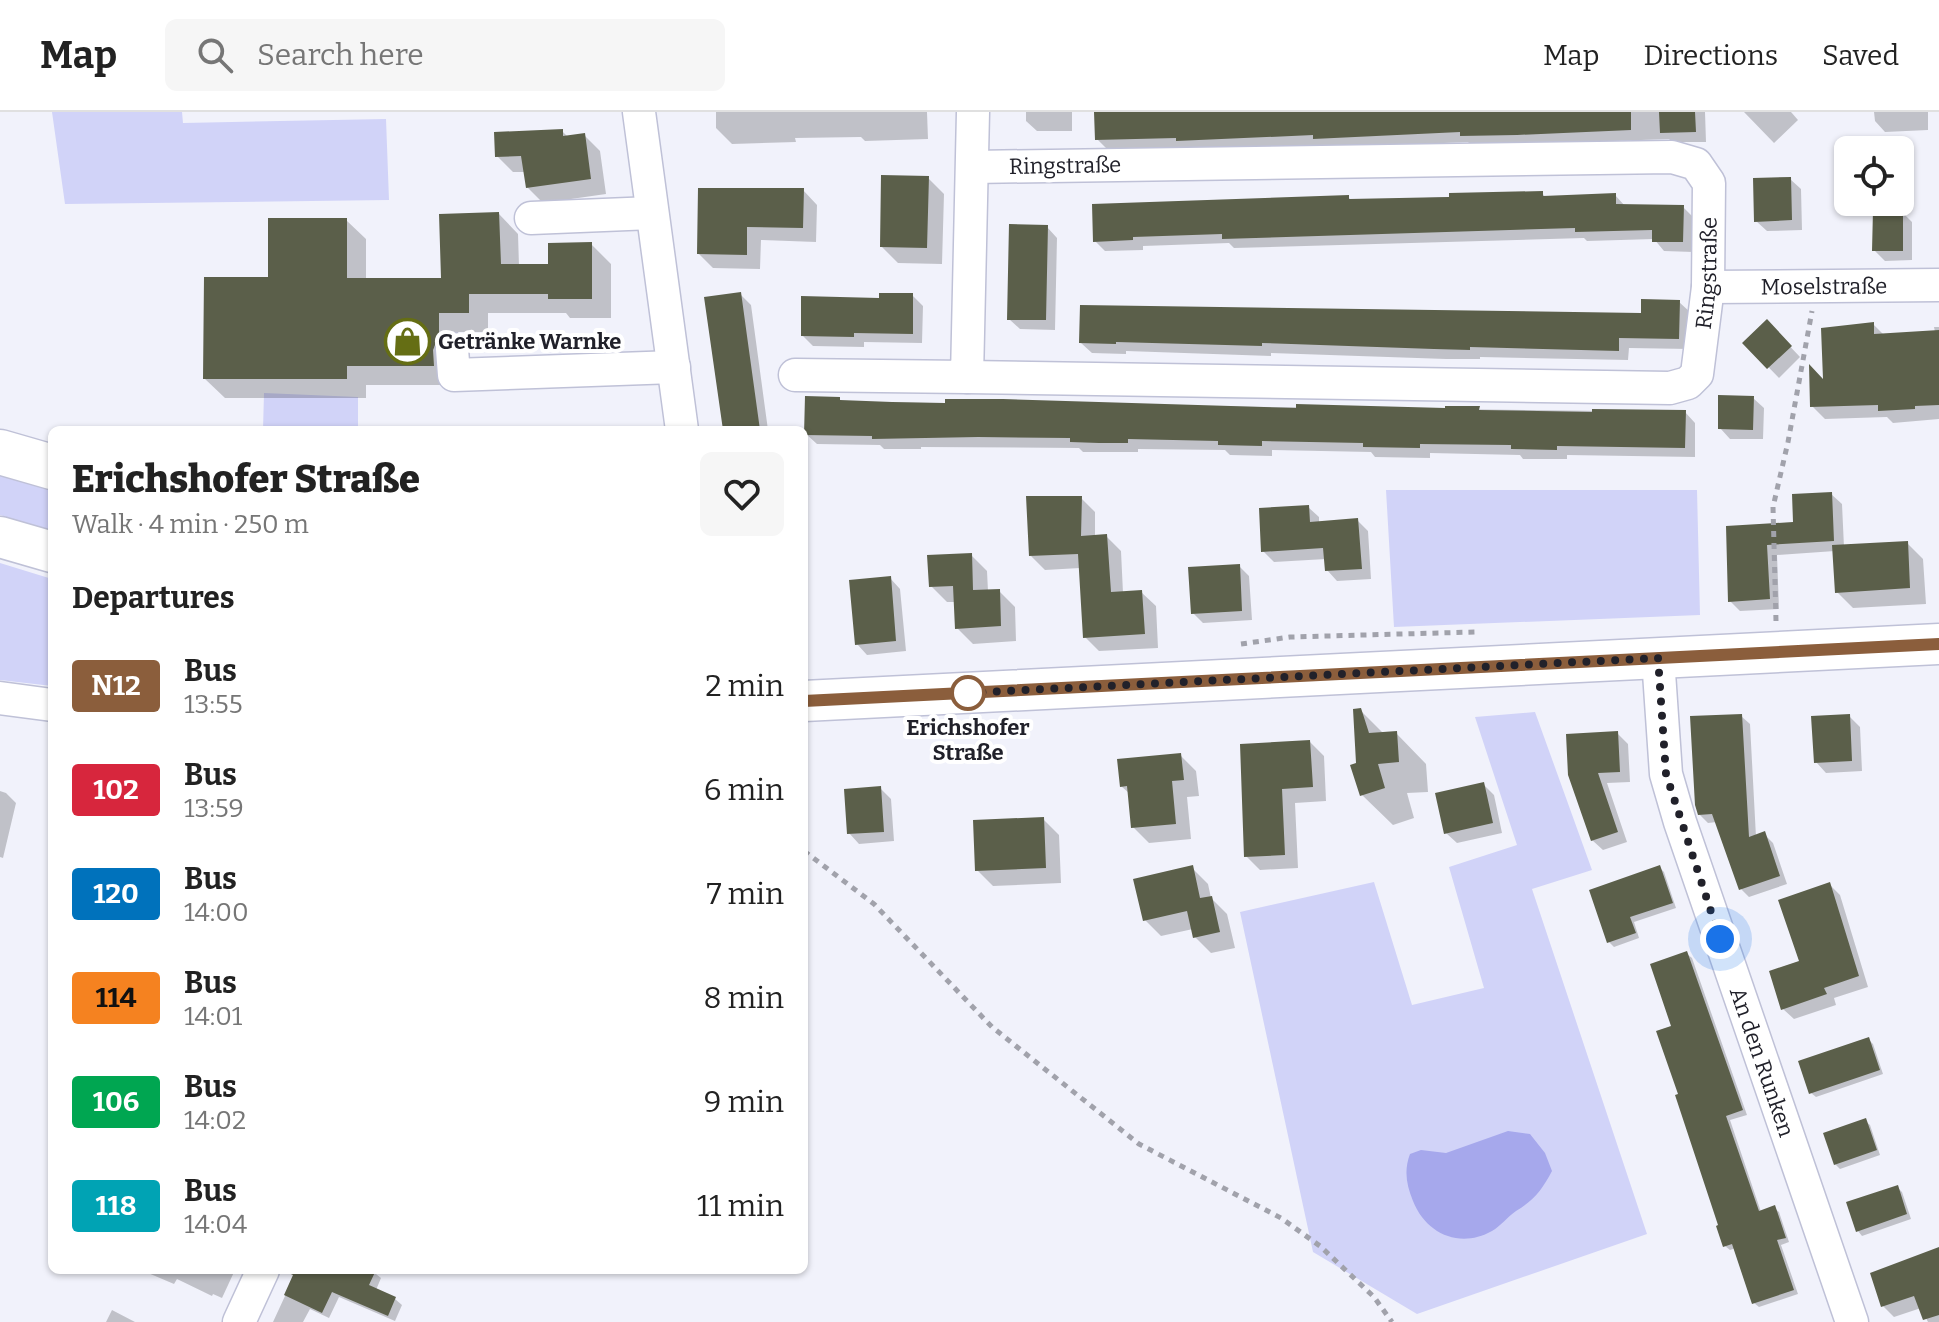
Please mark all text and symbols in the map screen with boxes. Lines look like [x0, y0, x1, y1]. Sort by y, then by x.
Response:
search box [165, 19, 725, 91]
text: Map [40, 32, 117, 78]
icon: search [193, 33, 237, 77]
text: Search here [257, 37, 424, 73]
text: Map [1543, 39, 1599, 72]
text: Directions [1643, 39, 1778, 72]
text: Saved [1822, 39, 1899, 72]
map controls [1834, 136, 1914, 216]
button: locate [1834, 136, 1914, 216]
street label: Ringstraße [1009, 151, 1121, 180]
street label: Ringstraße [1690, 217, 1723, 331]
street label: Moselstraße [1761, 272, 1887, 301]
shop icon: Getränke Warnke [383, 317, 431, 365]
place label: Getränke Warnke [438, 328, 621, 355]
button: heart [700, 452, 784, 536]
text: Erichshofer Straße [72, 456, 420, 502]
text: Walk · 4 min · 250 m [72, 509, 309, 540]
text: Departures [72, 580, 235, 616]
text: Bus [184, 653, 237, 689]
text: 2 min [705, 668, 784, 704]
text: N12 [91, 669, 141, 702]
marker: Erichshofer Straße [951, 676, 985, 710]
text: 13:55 [184, 689, 243, 720]
place label: Erichshofer Straße [906, 714, 1030, 766]
text: Bus [184, 757, 237, 793]
text: 6 min [704, 772, 784, 808]
text: 102 [93, 773, 139, 806]
text: 13:59 [184, 793, 244, 824]
text: Bus [184, 861, 237, 897]
text: 7 min [706, 876, 784, 912]
text: 120 [93, 877, 139, 910]
text: 14:00 [184, 897, 249, 928]
your location [1700, 919, 1740, 959]
text: Bus [184, 965, 237, 1001]
text: 8 min [703, 980, 784, 1016]
text: 114 [95, 981, 137, 1014]
street label: An den Runken [1724, 984, 1800, 1140]
text: 14:01 [184, 1001, 242, 1032]
text: Bus [184, 1069, 237, 1105]
text: 9 min [704, 1084, 784, 1120]
text: 106 [93, 1085, 139, 1118]
text: 14:02 [184, 1105, 246, 1136]
text: Bus [184, 1173, 237, 1209]
text: 11 min [697, 1188, 784, 1224]
text: 118 [95, 1189, 137, 1222]
text: 14:04 [184, 1209, 247, 1240]

